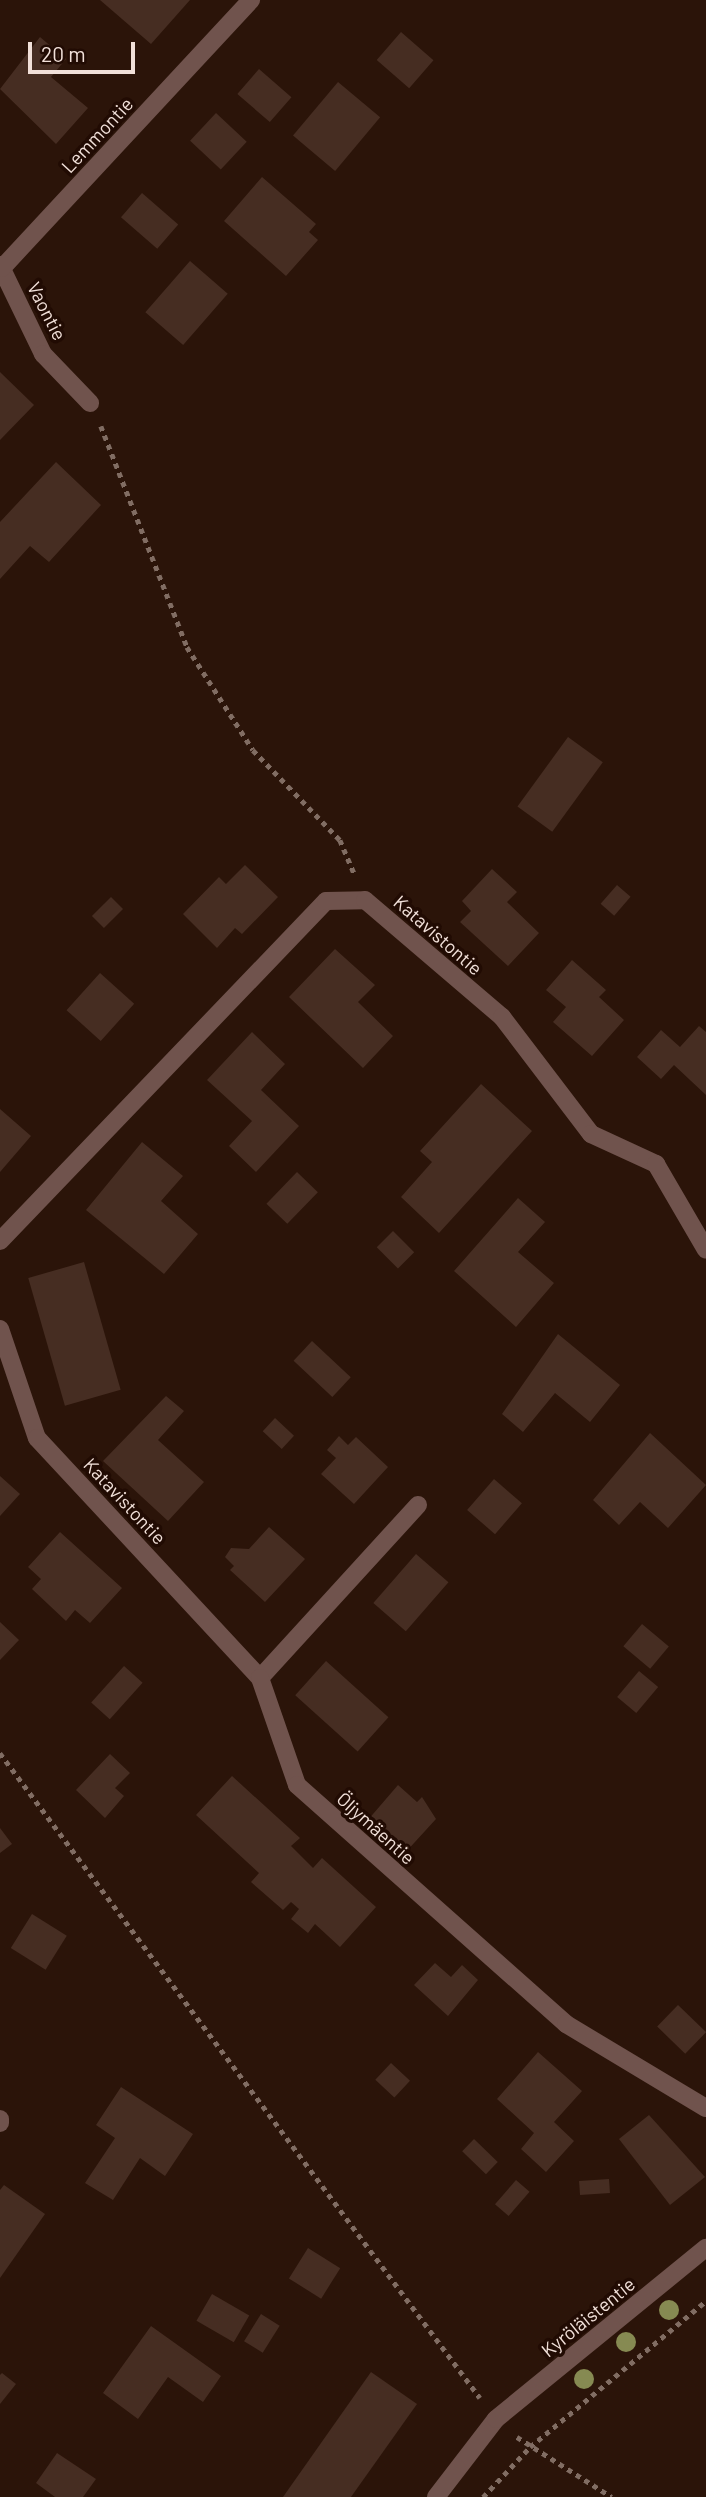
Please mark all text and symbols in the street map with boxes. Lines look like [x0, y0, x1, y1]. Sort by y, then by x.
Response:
scale bar [32, 28, 138, 72]
text: 20 m [41, 41, 86, 66]
street label: Lemmontie [56, 93, 138, 177]
street label: Vaontie [23, 278, 71, 344]
street label: Katavistontie [389, 890, 487, 980]
street label: Katavistontie [79, 1453, 171, 1549]
street label: Öljymäentie [332, 1787, 420, 1869]
street label: Kyröläistentie [537, 2272, 639, 2362]

